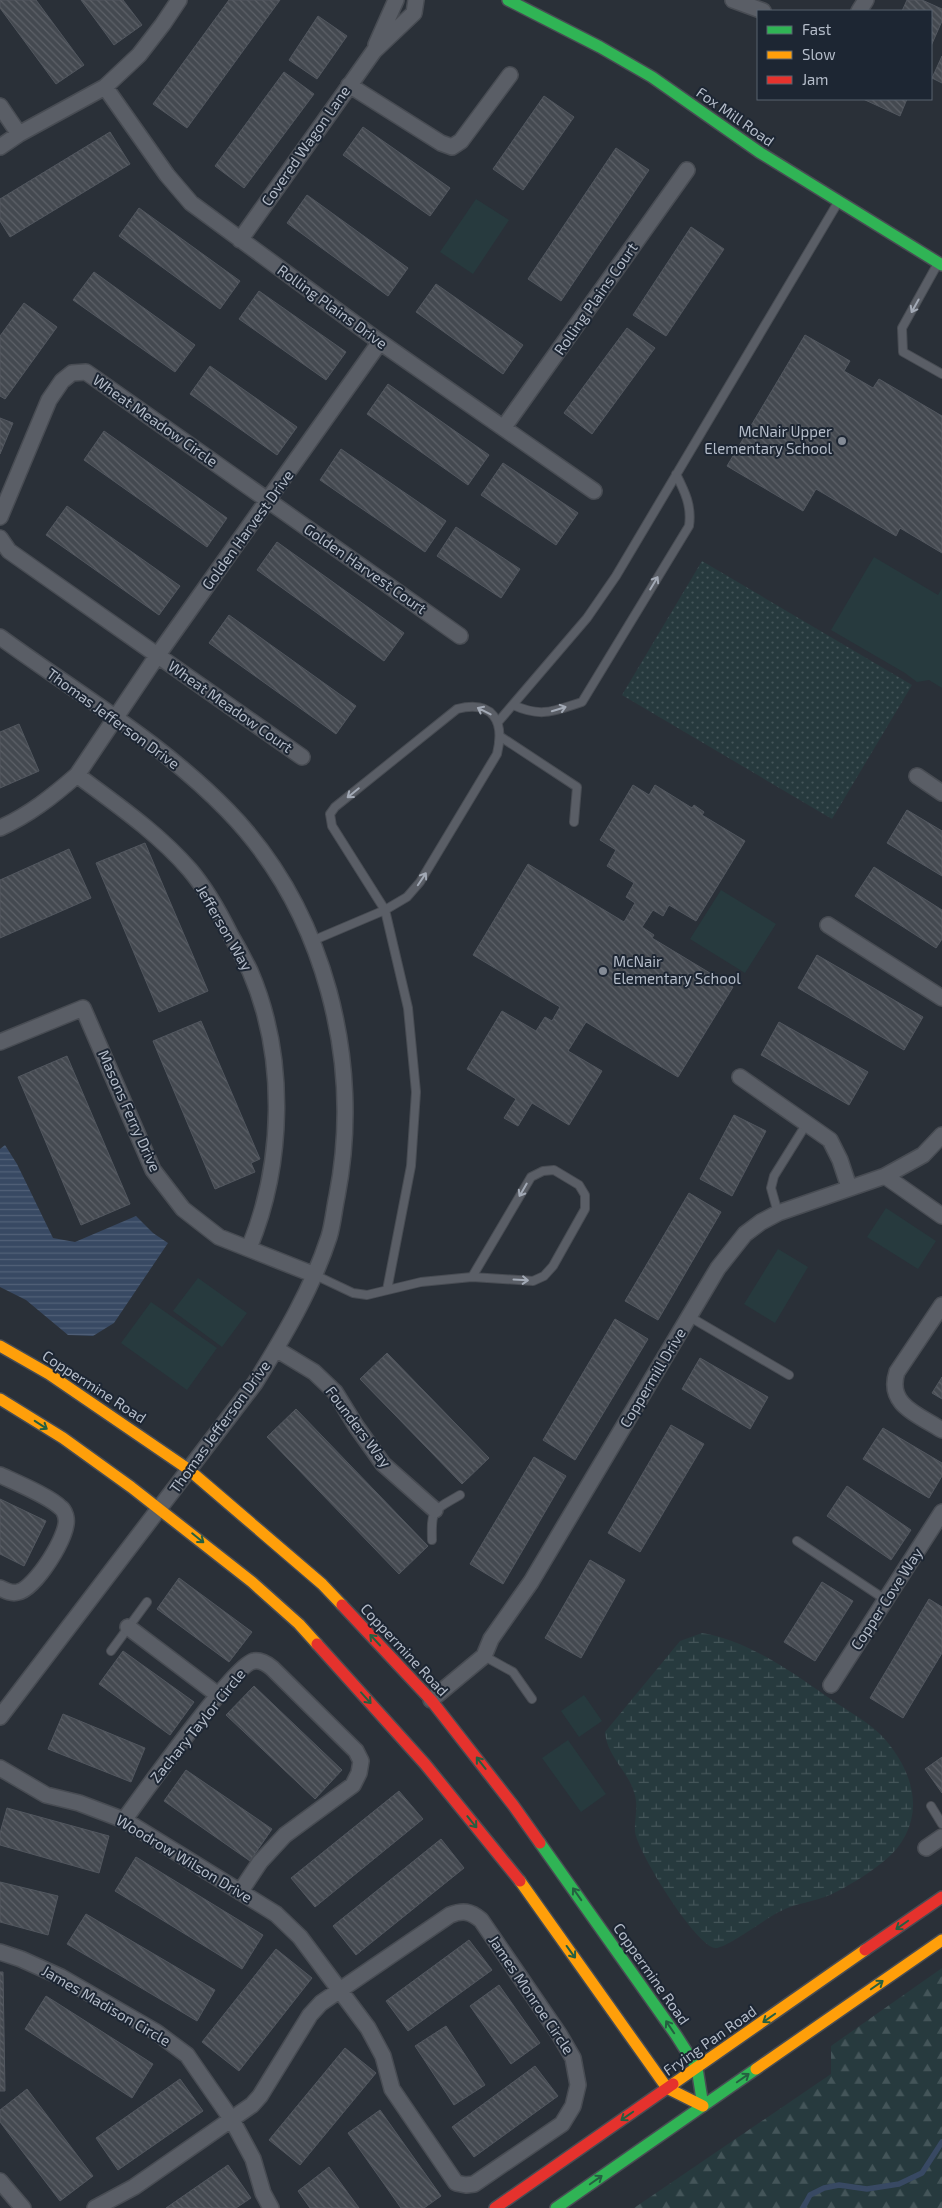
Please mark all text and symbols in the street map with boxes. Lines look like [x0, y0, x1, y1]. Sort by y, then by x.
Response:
legend [757, 10, 932, 100]
text: Fast [802, 20, 832, 38]
text: Slow [802, 45, 836, 63]
text: Jam [802, 70, 828, 88]
street label: Covered Wagon Lane [257, 82, 353, 209]
street label: Fox Mill Road [693, 83, 778, 150]
street label: Rolling Plains Court [550, 239, 641, 358]
street label: Rolling Plains Drive [274, 260, 391, 352]
one-way arrow [909, 298, 919, 312]
street label: Wheat Meadow Circle [90, 370, 221, 470]
place label: McNair Upper Elementary School [704, 422, 833, 457]
marker: McNair Upper Elementary School [836, 435, 848, 447]
street label: Golden Harvest Drive [198, 466, 297, 593]
street label: Golden Harvest Court [301, 519, 430, 617]
one-way arrow [649, 576, 659, 590]
street label: Wheat Meadow Court [165, 656, 296, 756]
street label: Thomas Jefferson Drive [44, 664, 183, 772]
one-way arrow [551, 703, 567, 713]
one-way arrow [477, 706, 492, 715]
one-way arrow [347, 787, 360, 798]
one-way arrow [416, 872, 427, 886]
street label: Jefferson Way [193, 881, 257, 974]
place label: McNair Elementary School [613, 952, 741, 987]
marker: McNair Elementary School [597, 965, 609, 977]
street label: Masons Ferry Drive [95, 1047, 165, 1174]
one-way arrow [518, 1182, 528, 1197]
one-way arrow [513, 1275, 529, 1284]
street label: Coppermill Drive [615, 1324, 689, 1431]
street label: Coppermine Road [39, 1346, 150, 1426]
street label: Thomas Jefferson Drive [165, 1357, 273, 1496]
street label: Founders Way [322, 1382, 395, 1471]
one-way arrow [34, 1420, 48, 1430]
one-way arrow [191, 1533, 204, 1544]
street label: Copper Cove Way [847, 1544, 926, 1653]
street label: Coppermine Road [357, 1599, 452, 1699]
one-way arrow [369, 1634, 381, 1647]
street label: Zachary Taylor Circle [146, 1665, 249, 1786]
one-way arrow [361, 1692, 372, 1705]
one-way arrow [475, 1757, 486, 1770]
street label: Woodrow Wilson Drive [113, 1810, 256, 1906]
one-way arrow [466, 1815, 477, 1828]
one-way arrow [572, 1887, 582, 1901]
street label: Coppermine Road [610, 1919, 694, 2028]
one-way arrow [895, 1920, 909, 1930]
street label: James Monroe Circle [485, 1932, 578, 2057]
one-way arrow [566, 1945, 576, 1959]
street label: James Madison Circle [39, 1961, 174, 2049]
one-way arrow [870, 1980, 884, 1990]
street label: Frying Pan Road [659, 2001, 759, 2079]
one-way arrow [762, 2013, 776, 2023]
one-way arrow [665, 2020, 676, 2034]
one-way arrow [736, 2073, 750, 2083]
one-way arrow [620, 2111, 634, 2121]
one-way arrow [589, 2175, 603, 2185]

